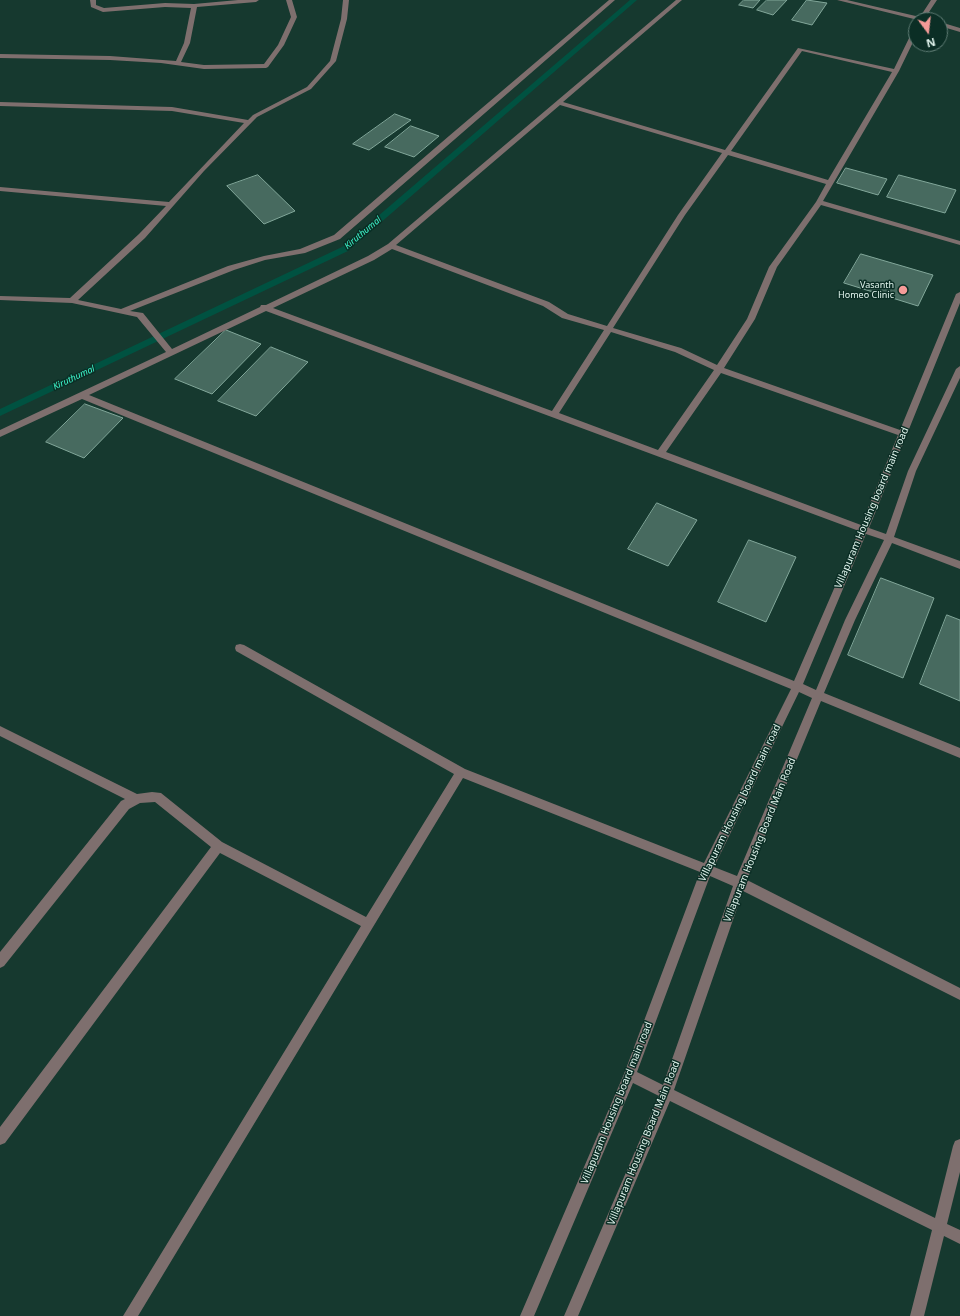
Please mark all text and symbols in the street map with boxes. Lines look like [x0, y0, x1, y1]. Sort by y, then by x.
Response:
north arrow [908, 12, 948, 52]
text: N [925, 35, 937, 52]
water label: Kiruthumal [342, 214, 384, 252]
place label: Vasanth Homeo Clinic [838, 280, 894, 301]
marker: Vasanth Homeo Clinic [897, 284, 909, 296]
water label: Kiruthumal [51, 364, 97, 392]
street label: Villapuram Housing board main road [833, 426, 911, 590]
street label: Villapuram Housing board main road [697, 722, 783, 884]
street label: Villapuram Housing Board Main Road [721, 756, 799, 924]
street label: Villapuram Housing board main road [579, 1020, 655, 1186]
street label: Villapuram Housing Board Main Road [605, 1059, 683, 1227]

